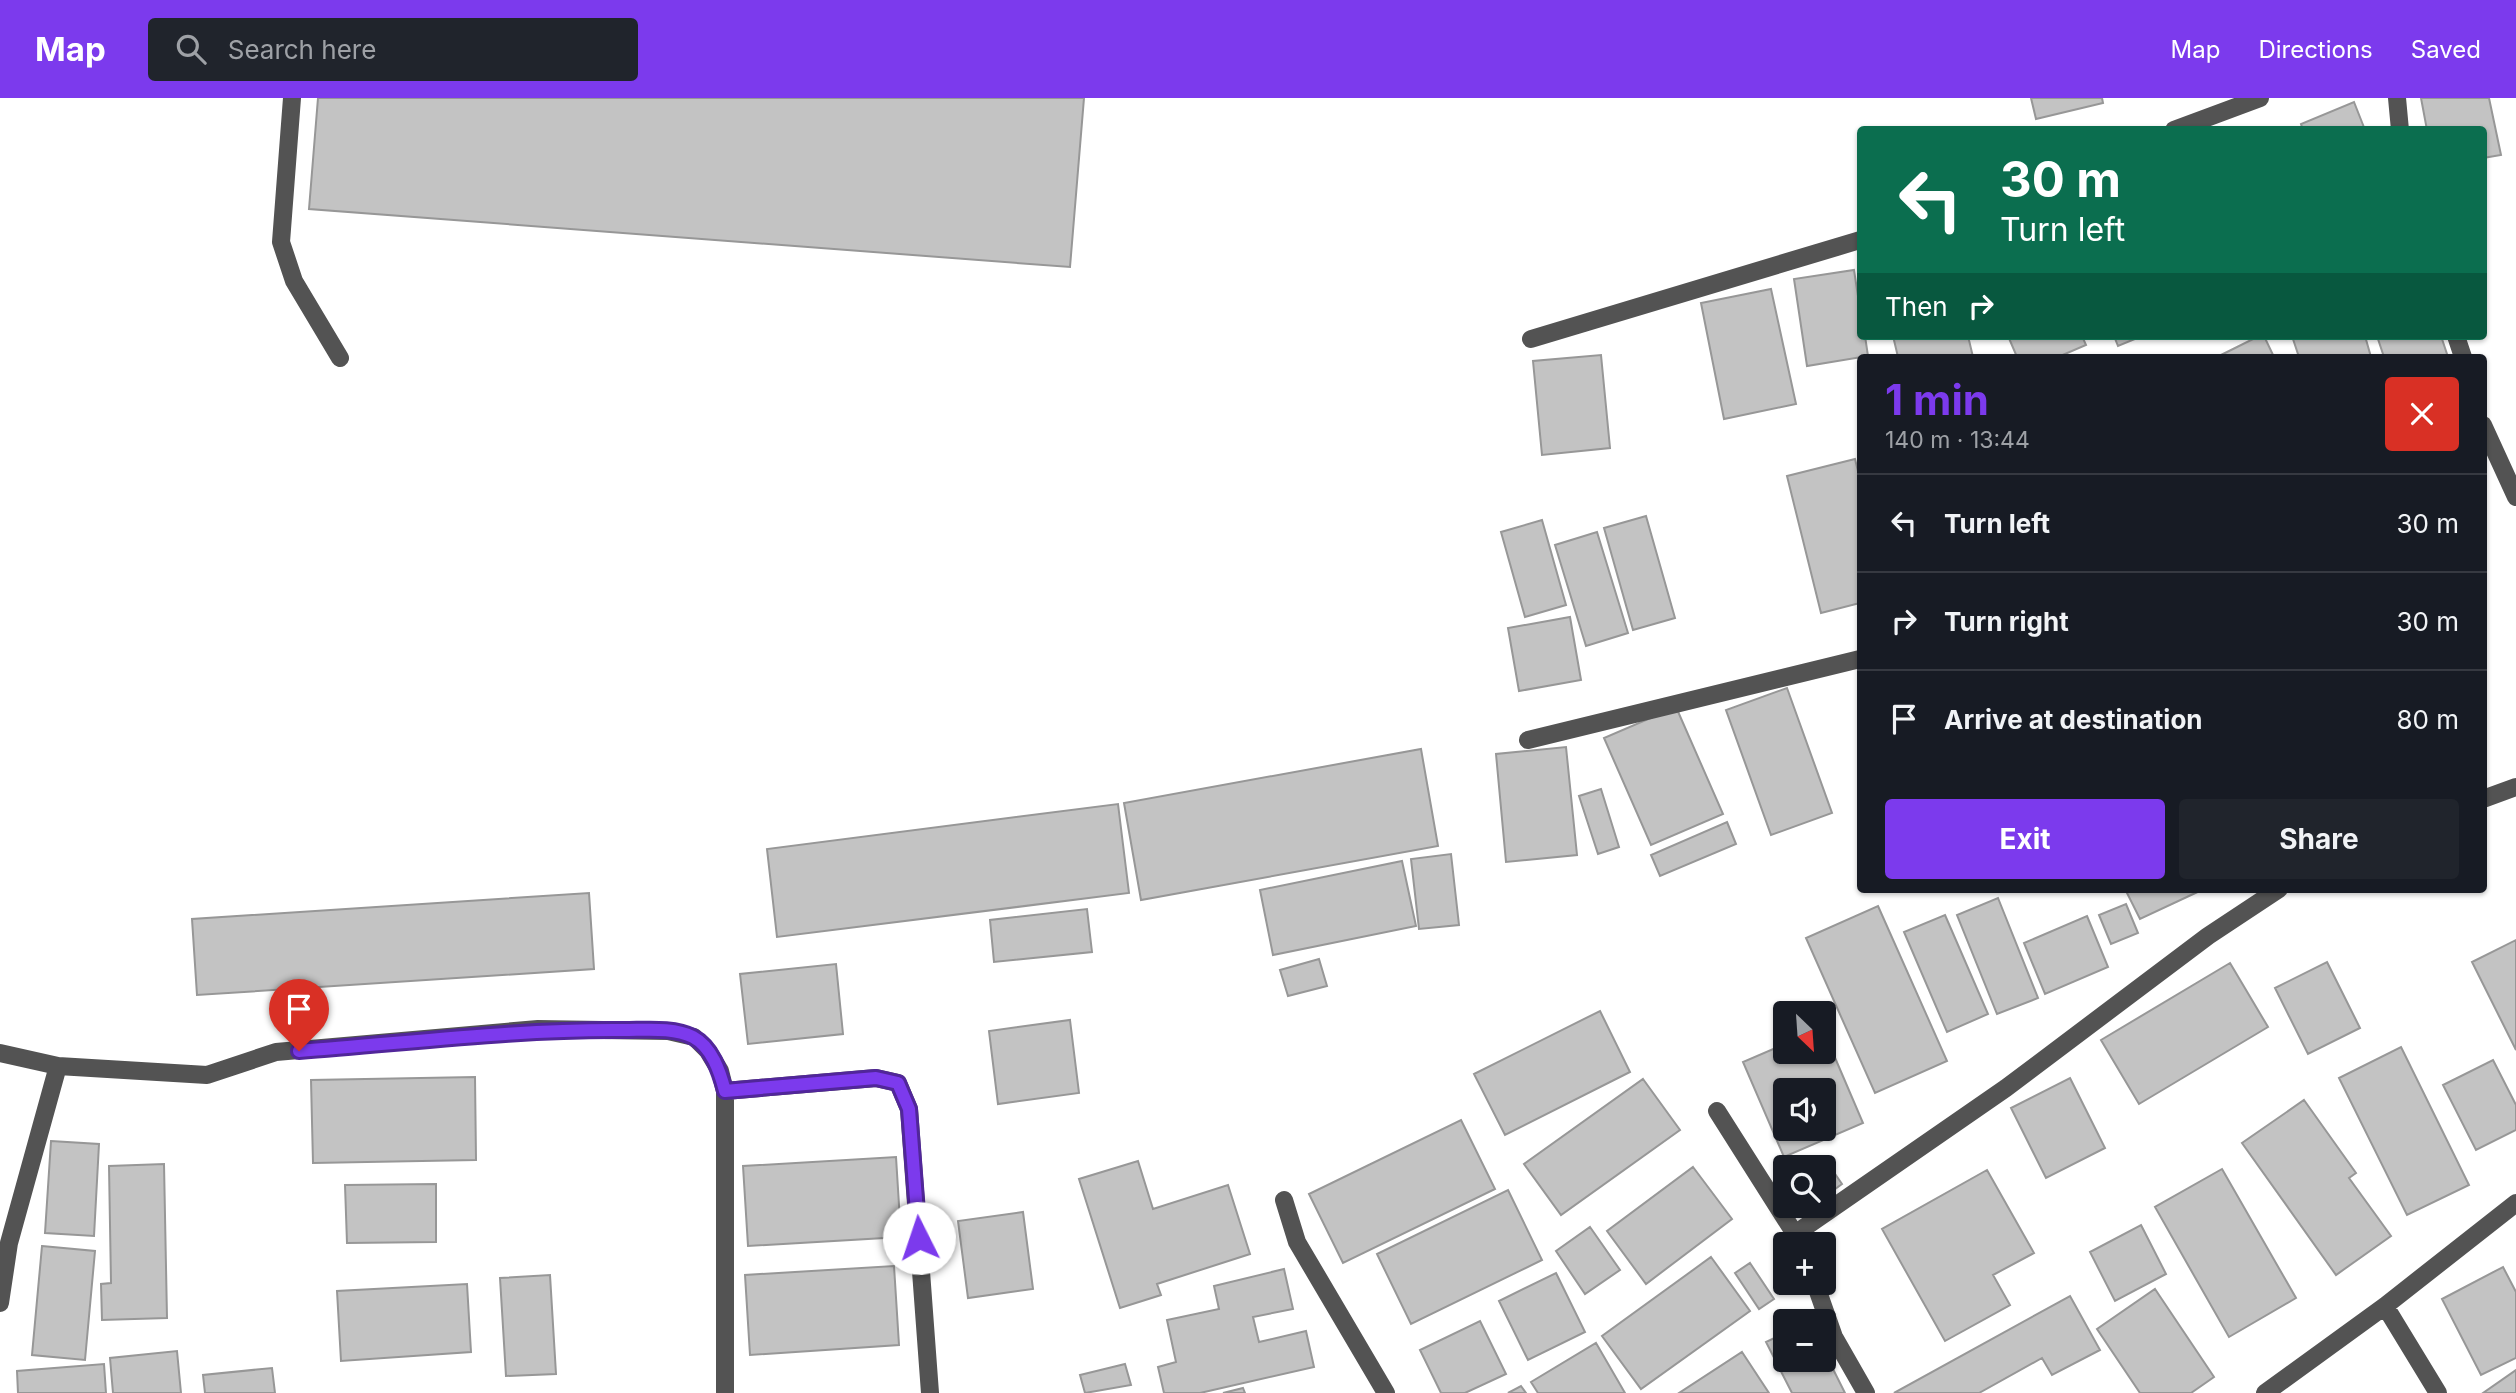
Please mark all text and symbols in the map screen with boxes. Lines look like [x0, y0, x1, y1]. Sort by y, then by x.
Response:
search box [148, 18, 638, 81]
text: Map [35, 29, 106, 69]
icon: search [172, 30, 210, 68]
text: Search here [228, 34, 376, 65]
text: Map [2171, 35, 2220, 64]
text: Directions [2258, 35, 2373, 64]
text: Saved [2411, 35, 2481, 64]
text: 30 m [2000, 150, 2121, 209]
icon: left [1885, 154, 1976, 245]
text: Turn left [2000, 210, 2125, 249]
icon: right [1962, 287, 2000, 325]
text: Then [1885, 291, 1948, 322]
text: 1 min [1885, 374, 1989, 425]
button: close [2385, 377, 2459, 451]
text: 140 m · 13:44 [1885, 426, 2030, 454]
icon: left [1885, 504, 1923, 542]
text: Turn left [1944, 508, 2050, 539]
text: 30 m [2396, 508, 2459, 539]
icon: right [1885, 602, 1923, 640]
text: Turn right [1944, 606, 2069, 637]
text: 30 m [2396, 606, 2459, 637]
icon: arrive [1885, 700, 1923, 738]
text: Arrive at destination [1944, 704, 2203, 735]
text: 80 m [2396, 704, 2459, 735]
button: Exit [1885, 799, 2165, 879]
button: Share [2179, 799, 2459, 879]
pin [269, 979, 329, 1051]
icon: arrive [280, 990, 318, 1028]
north arrow [1773, 1001, 1836, 1064]
map controls [1773, 1001, 1836, 1372]
button: sound [1773, 1078, 1836, 1141]
button: search [1773, 1155, 1836, 1218]
position arrow [882, 1201, 956, 1275]
button: + [1773, 1232, 1836, 1295]
button: − [1773, 1309, 1836, 1372]

